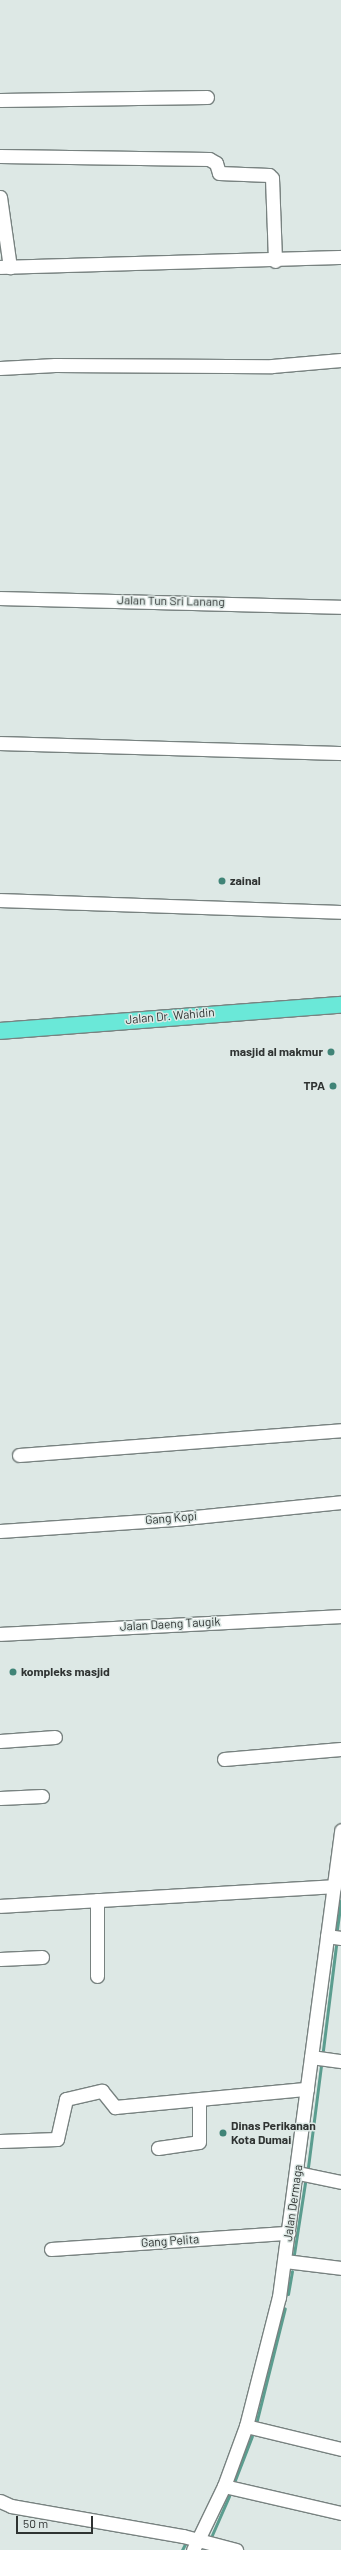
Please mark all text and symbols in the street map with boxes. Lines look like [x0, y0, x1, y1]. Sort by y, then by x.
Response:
street label: Jalan Tun Sri Lanang [117, 593, 225, 609]
place label: zainal [230, 874, 261, 888]
marker: zainal [217, 876, 227, 886]
street label: Jalan Dr. Wahidin [125, 1005, 215, 1027]
place label: masjid al makmur [230, 1045, 323, 1059]
marker: masjid al makmur [326, 1047, 336, 1057]
place label: TPA [303, 1079, 325, 1093]
marker: TPA [328, 1081, 338, 1091]
street label: Gang Kopi [144, 1509, 198, 1527]
street label: Jalan Daeng Taugik [119, 1614, 221, 1634]
place label: kompleks masjid [21, 1665, 110, 1679]
marker: kompleks masjid [8, 1667, 18, 1677]
place label: Dinas Perikanan Kota Dumai [231, 2119, 316, 2147]
marker: Dinas Perikanan Kota Dumai [218, 2128, 228, 2138]
street label: Jalan Dermaga [280, 2164, 306, 2242]
street label: Gang Pelita [140, 2232, 200, 2250]
scale bar [18, 2508, 95, 2534]
text: 50 m [23, 2516, 48, 2530]

